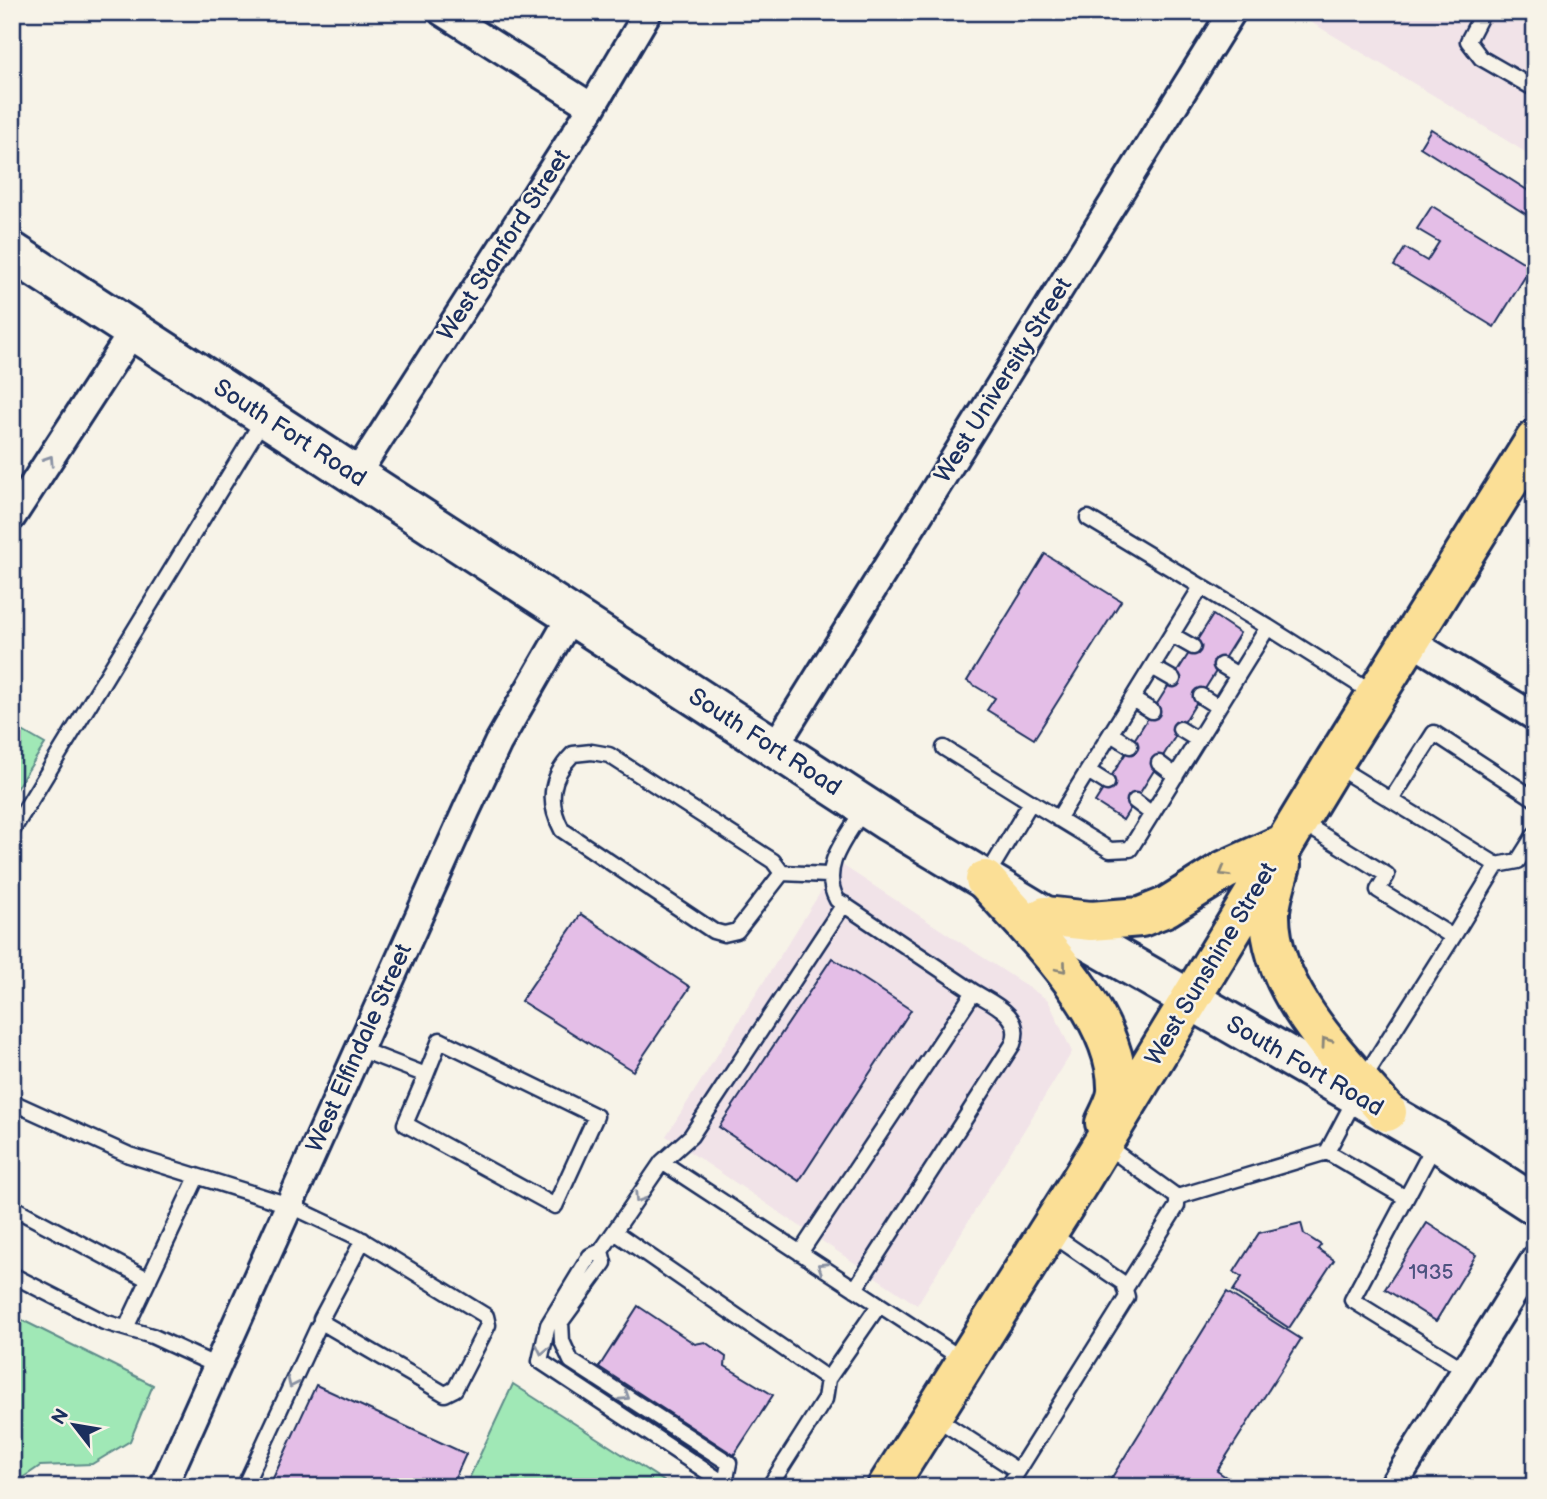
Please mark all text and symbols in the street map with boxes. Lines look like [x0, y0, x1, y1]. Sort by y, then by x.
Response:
street label: West Stanford Street [431, 143, 577, 346]
street label: West University Street [928, 271, 1078, 488]
street label: South Fort Road [208, 373, 372, 493]
one-way arrow [41, 454, 54, 467]
street label: South Fort Road [683, 682, 847, 802]
street label: West Sunshine Street [1139, 857, 1283, 1071]
one-way arrow [1218, 864, 1231, 877]
street label: West Elfindale Street [300, 939, 418, 1157]
one-way arrow [1054, 959, 1066, 972]
street label: South Fort Road [1221, 1009, 1389, 1123]
one-way arrow [1322, 1037, 1334, 1050]
one-way arrow [635, 1190, 647, 1203]
house number: 1935 [1408, 1260, 1454, 1285]
one-way arrow [817, 1263, 830, 1276]
one-way arrow [536, 1344, 551, 1356]
one-way arrow [286, 1375, 300, 1388]
one-way arrow [618, 1388, 631, 1401]
north arrow [38, 1390, 108, 1460]
text: N [47, 1405, 74, 1429]

